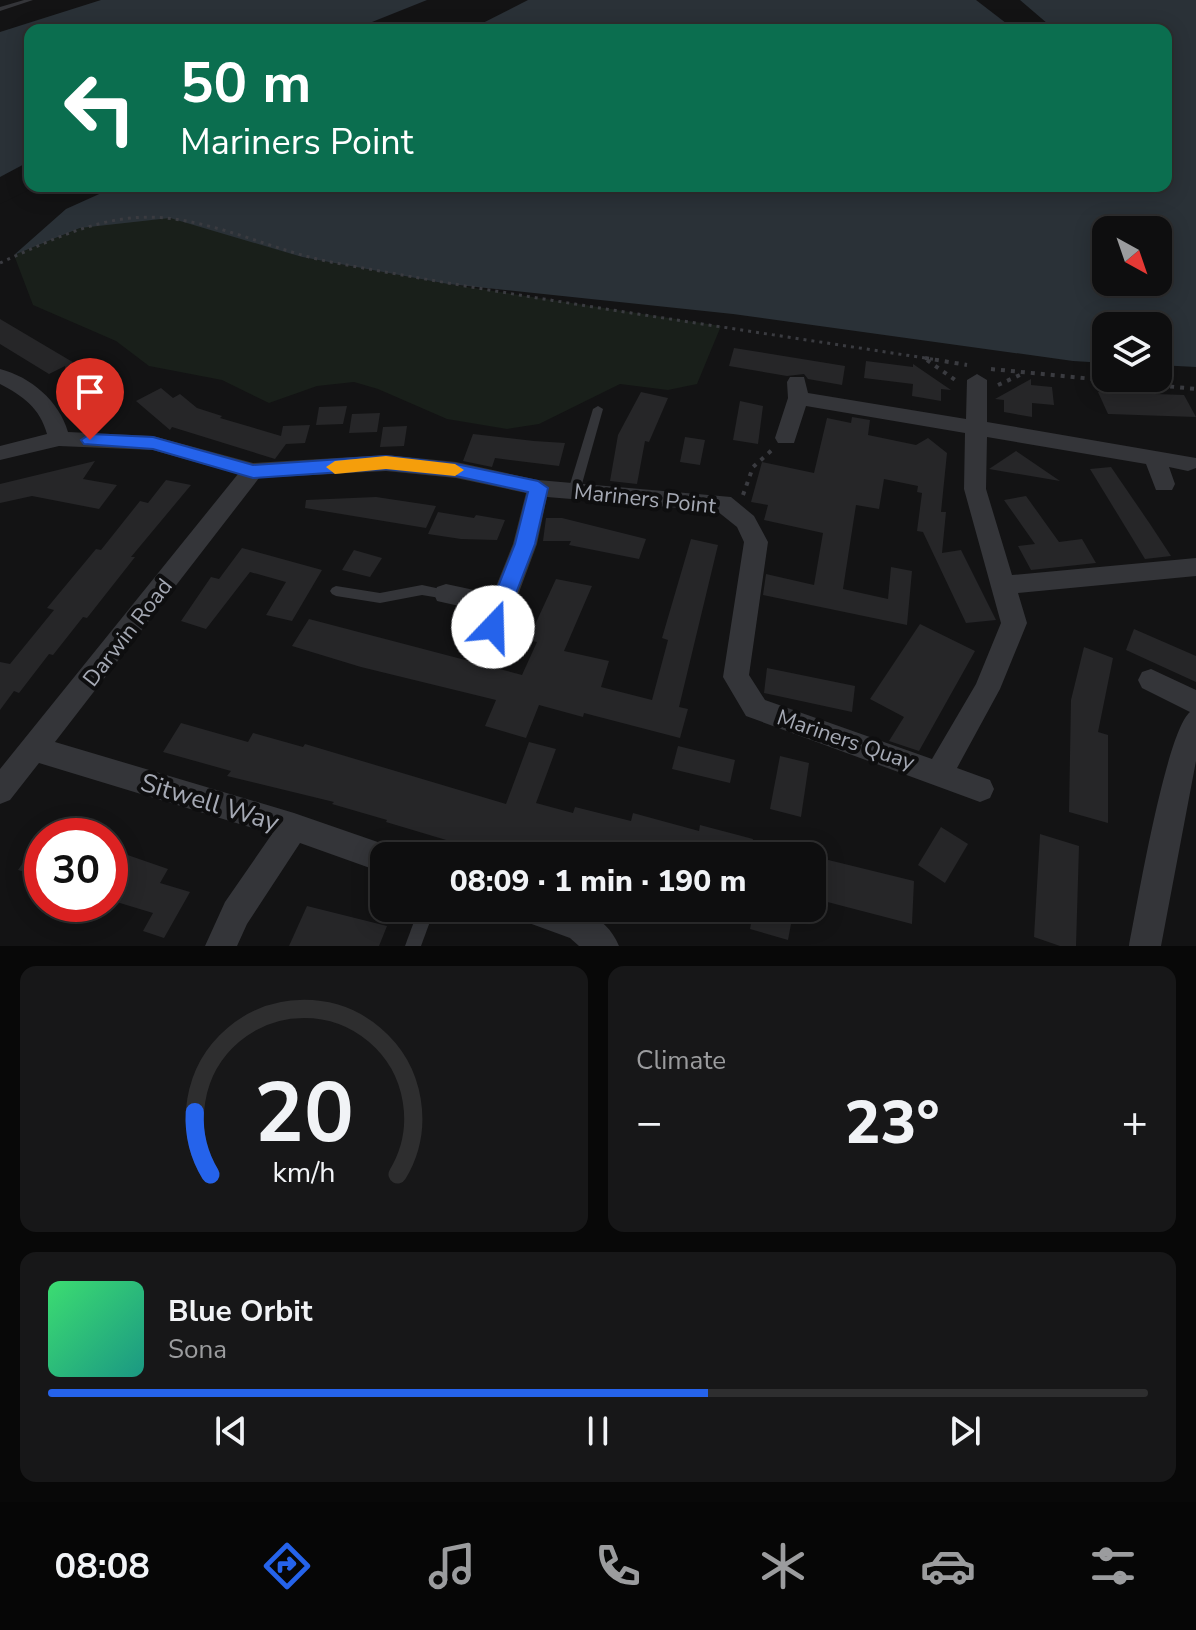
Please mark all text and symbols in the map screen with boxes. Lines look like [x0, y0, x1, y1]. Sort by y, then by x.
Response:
text: 50 m [180, 45, 311, 122]
icon: left [48, 56, 152, 160]
text: Mariners Point [180, 118, 413, 167]
north arrow [1092, 216, 1172, 296]
map controls [1092, 216, 1172, 392]
button: layers [1092, 312, 1172, 392]
pin [56, 358, 124, 440]
icon: arrive [68, 370, 112, 414]
street label: Mariners Point [572, 477, 718, 521]
street label: Darwin Road [76, 572, 179, 693]
position arrow [451, 585, 535, 669]
street label: Mariners Quay [773, 702, 919, 778]
street label: Sitwell Way [136, 765, 284, 840]
speed limit sign: 30 [24, 818, 128, 922]
text: 08:09 · 1 min · 190 m [450, 861, 746, 902]
text: Climate [636, 1043, 726, 1078]
text: 20 [254, 1057, 354, 1170]
text: 23° [844, 1082, 940, 1164]
text: − [636, 1093, 662, 1153]
text: + [1122, 1093, 1148, 1153]
text: km/h [273, 1153, 335, 1192]
text: Blue Orbit [168, 1291, 312, 1332]
text: Sona [168, 1332, 227, 1367]
icon: previous [209, 1409, 253, 1453]
icon: pause [576, 1409, 620, 1453]
icon: next [943, 1409, 987, 1453]
icon: directions [259, 1538, 315, 1594]
icon: music [424, 1538, 480, 1594]
icon: phone [590, 1538, 646, 1594]
icon: climate [755, 1538, 811, 1594]
icon: car [920, 1538, 976, 1594]
icon: filters [1085, 1538, 1141, 1594]
text: 08:08 [55, 1542, 150, 1591]

